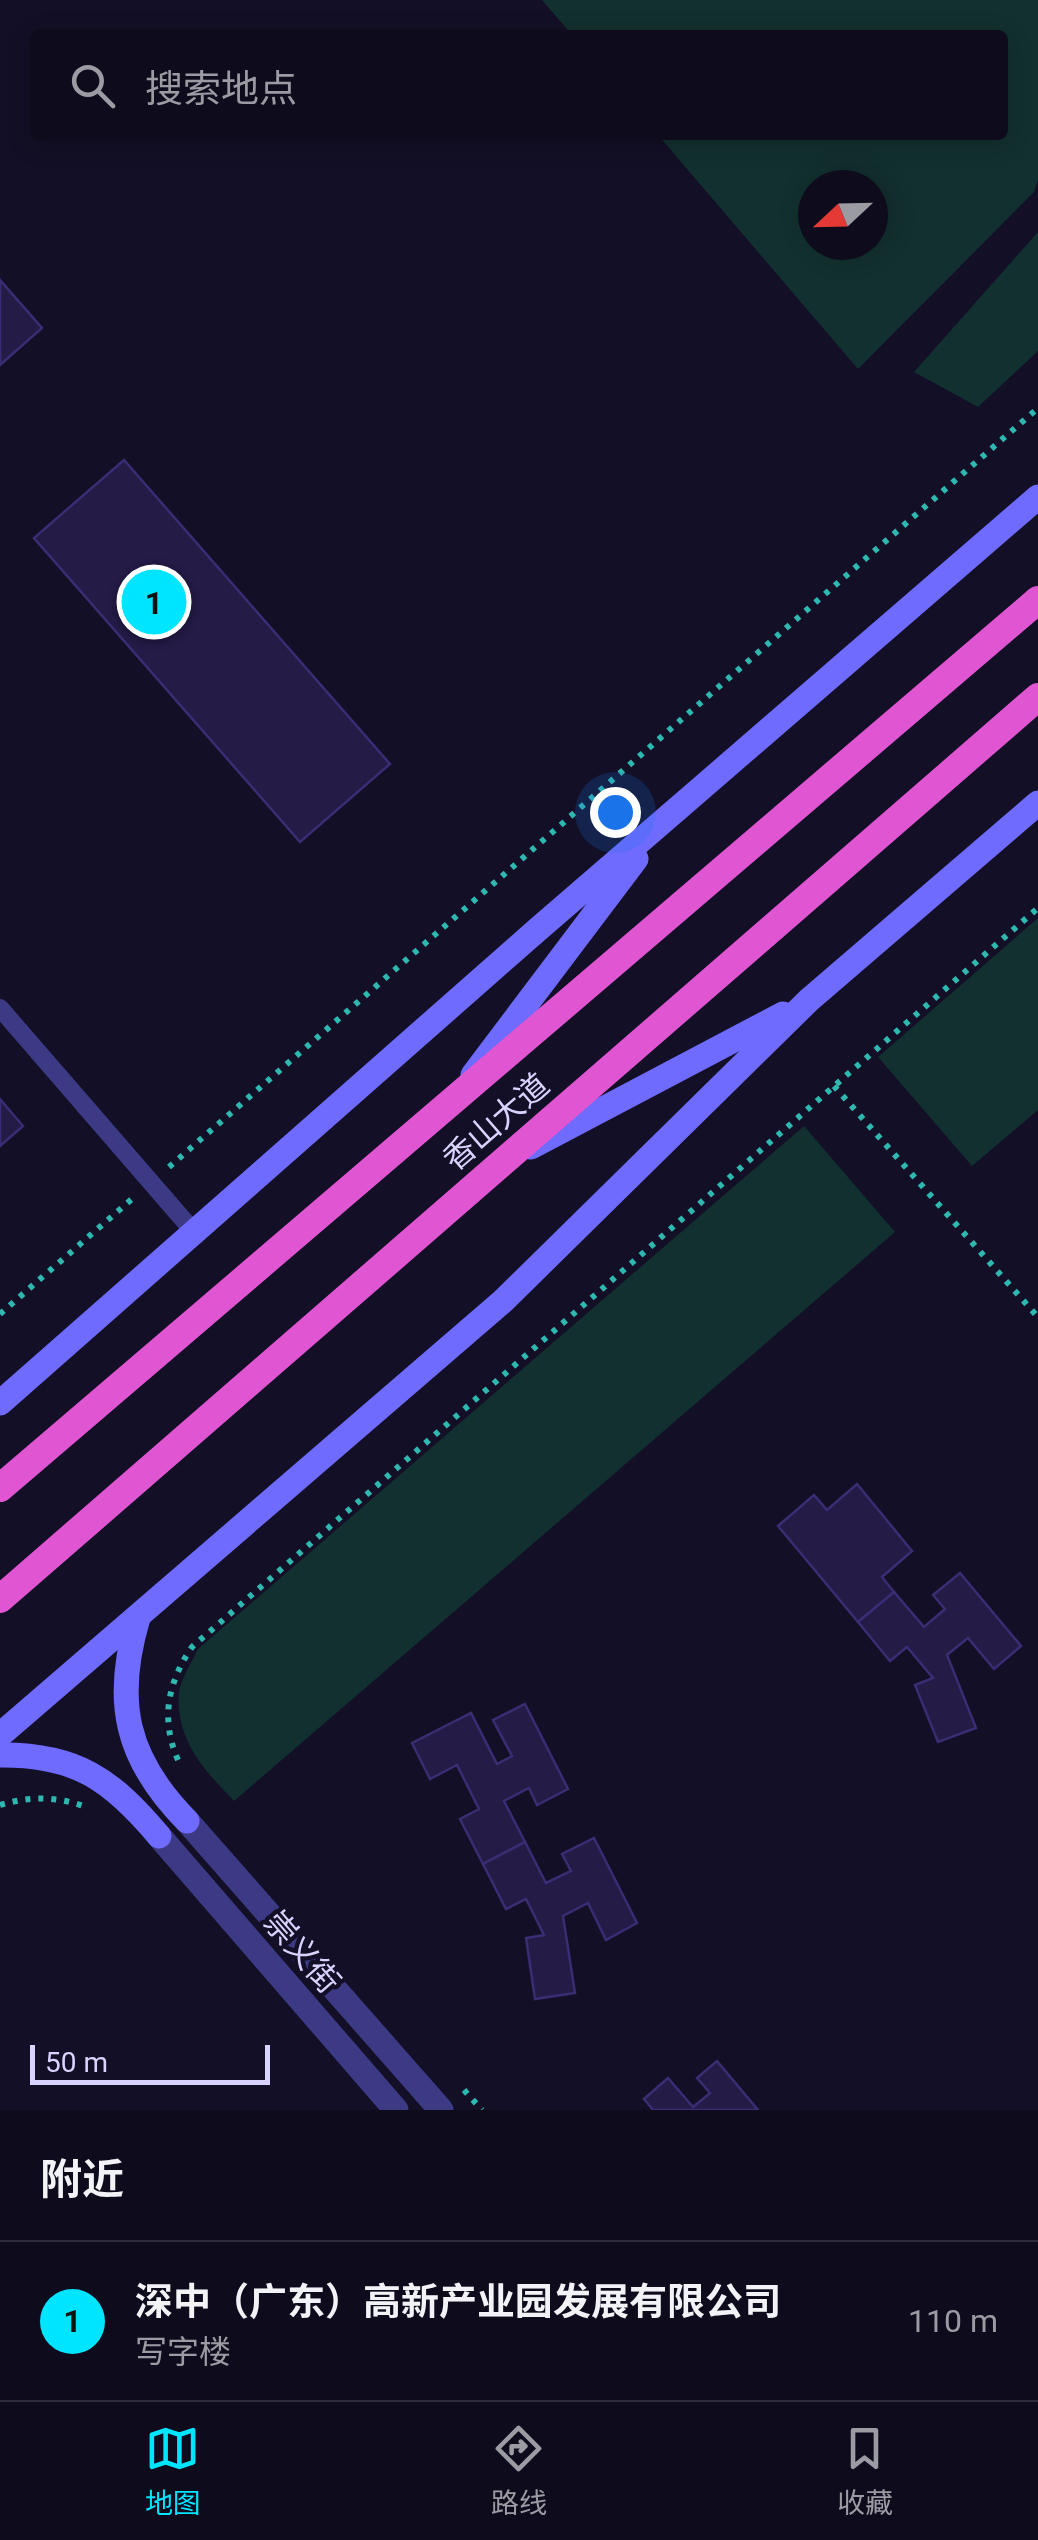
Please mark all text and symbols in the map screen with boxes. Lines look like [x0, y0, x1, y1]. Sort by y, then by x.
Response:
search box [30, 30, 1008, 140]
icon: search [65, 58, 120, 113]
text: 搜索地点 [145, 67, 297, 111]
north arrow [798, 170, 888, 260]
pin: 1 [122, 564, 186, 640]
your location [590, 787, 641, 838]
street label: 香山大道 [435, 1066, 557, 1178]
street label: 崇义街 [256, 1903, 348, 2001]
scale bar [30, 2040, 270, 2084]
text: 50 m [45, 2046, 108, 2079]
text: 附近 [40, 2155, 124, 2204]
text: 深中（广东）高新产业园发展有限公司 [135, 2280, 781, 2324]
text: 1 [63, 2302, 82, 2340]
text: 110 m [908, 2302, 998, 2340]
text: 写字楼 [135, 2333, 231, 2371]
tab: 地图 [145, 2421, 201, 2521]
tab: 路线 [491, 2421, 547, 2521]
tab: 收藏 [837, 2421, 893, 2521]

